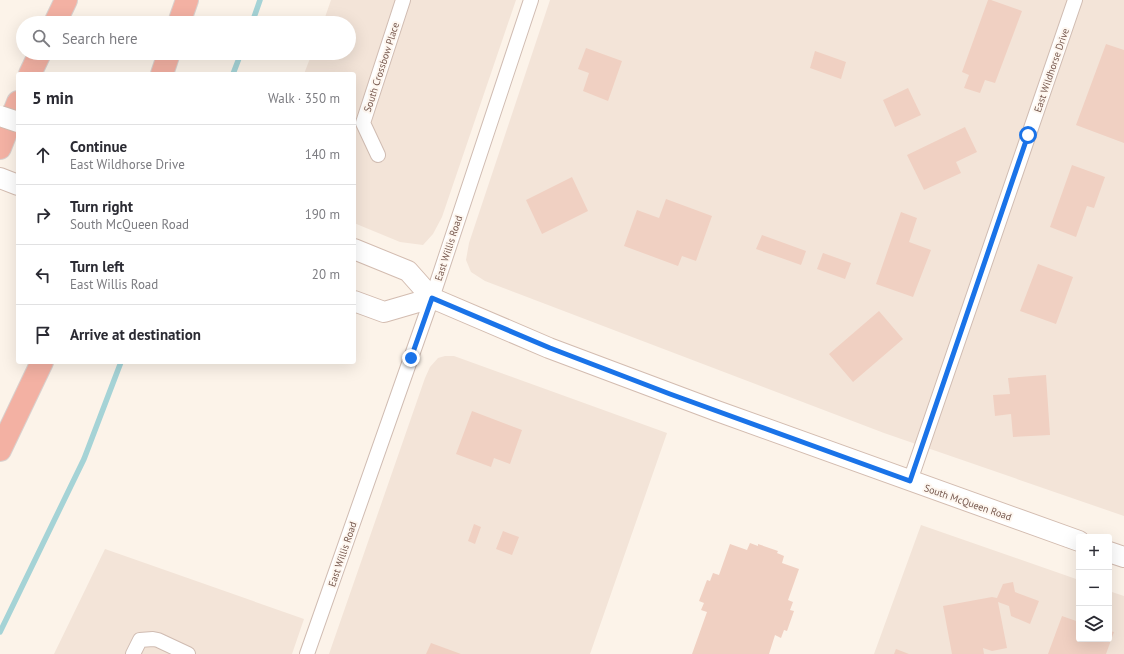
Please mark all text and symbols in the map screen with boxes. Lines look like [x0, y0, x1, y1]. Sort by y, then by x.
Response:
search box [16, 16, 356, 60]
street label: South Crossbow Place [361, 21, 402, 114]
street label: East Wildhorse Drive [1031, 26, 1072, 114]
icon: search [30, 27, 52, 49]
text: Search here [62, 29, 138, 48]
text: 5 min [32, 87, 73, 109]
text: Walk · 350 m [268, 90, 340, 107]
route start [1019, 126, 1037, 144]
text: Continue [70, 137, 127, 156]
icon: ahead [32, 144, 54, 166]
text: 140 m [305, 146, 340, 163]
text: East Wildhorse Drive [70, 156, 185, 173]
text: Turn right [70, 197, 133, 216]
icon: right [32, 204, 54, 226]
text: 190 m [305, 206, 340, 223]
street label: East Willis Road [432, 214, 465, 282]
text: South McQueen Road [70, 216, 189, 233]
text: Turn left [70, 257, 124, 276]
icon: left [32, 264, 54, 286]
text: 20 m [312, 266, 340, 283]
text: East Willis Road [70, 276, 158, 293]
icon: arrive [32, 324, 54, 346]
text: Arrive at destination [70, 325, 201, 344]
route end [402, 349, 420, 367]
street label: South McQueen Road [922, 481, 1013, 524]
street label: East Willis Road [325, 520, 360, 588]
map controls [1076, 534, 1112, 642]
button: + [1076, 534, 1112, 570]
button: − [1076, 570, 1112, 606]
button: layers [1076, 606, 1112, 642]

